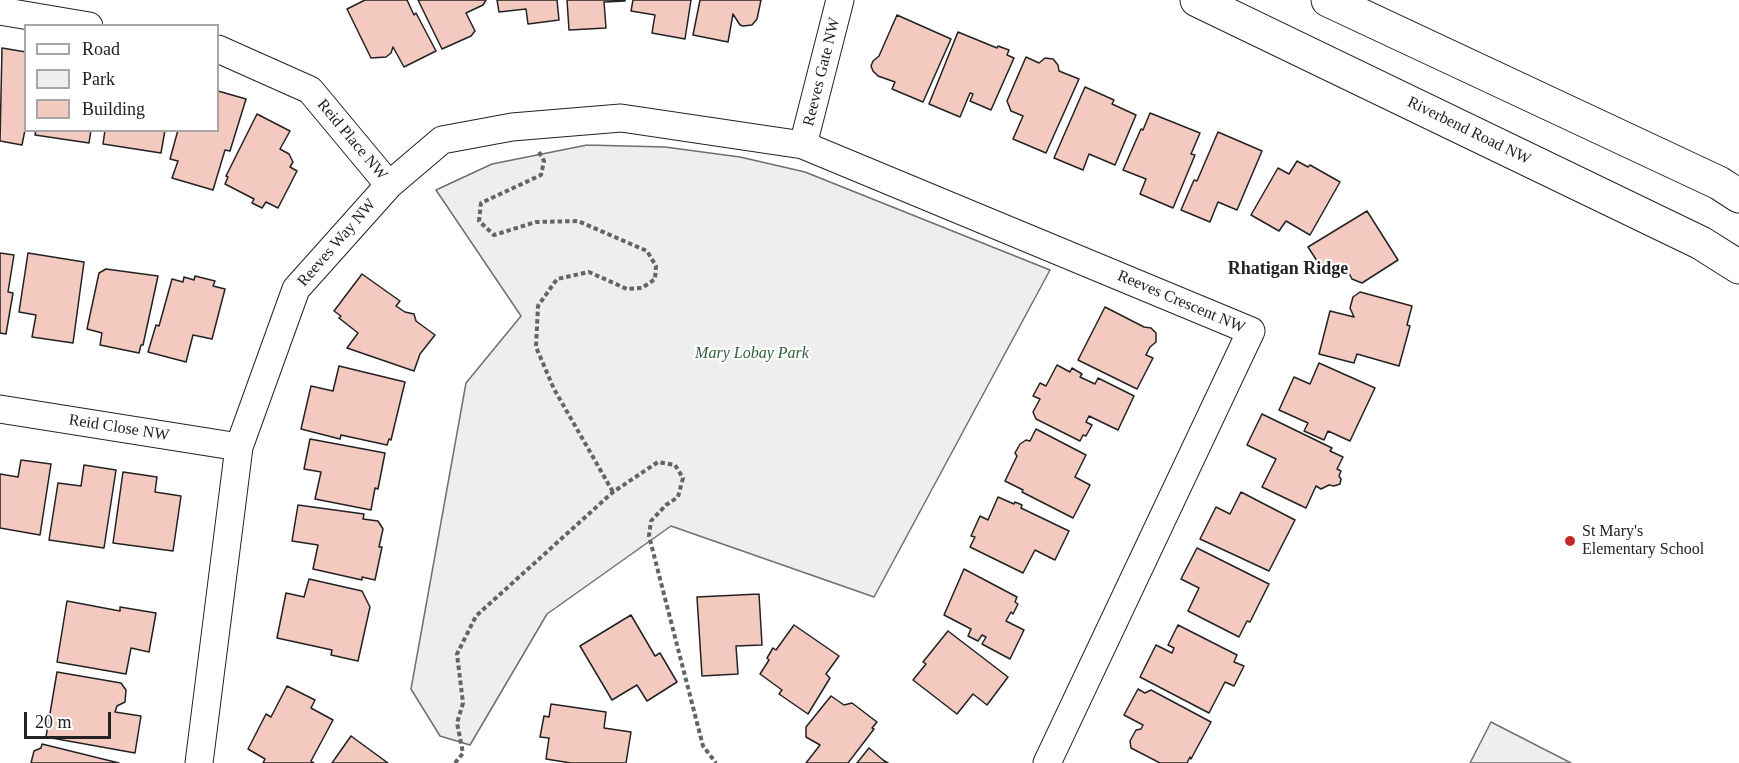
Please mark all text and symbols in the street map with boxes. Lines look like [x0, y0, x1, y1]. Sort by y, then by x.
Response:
street label: Reeves Gate NW [799, 16, 845, 128]
legend [24, 24, 219, 132]
text: Road [82, 39, 120, 59]
text: Park [82, 69, 115, 89]
street label: Riverbend Road NW [1404, 93, 1534, 169]
street label: Reid Place NW [313, 96, 391, 184]
text: Building [82, 99, 145, 119]
street label: Reeves Way NW [294, 195, 380, 291]
district label: Rhatigan Ridge [1228, 258, 1348, 280]
street label: Reeves Crescent NW [1114, 266, 1248, 338]
park label: Mary Lobay Park [695, 344, 809, 364]
street label: Reid Close NW [67, 411, 171, 445]
place label: St Mary's Elementary School [1582, 522, 1704, 560]
marker: St Mary's Elementary School [1563, 534, 1577, 548]
scale bar [27, 700, 114, 738]
text: 20 m [35, 712, 72, 732]

